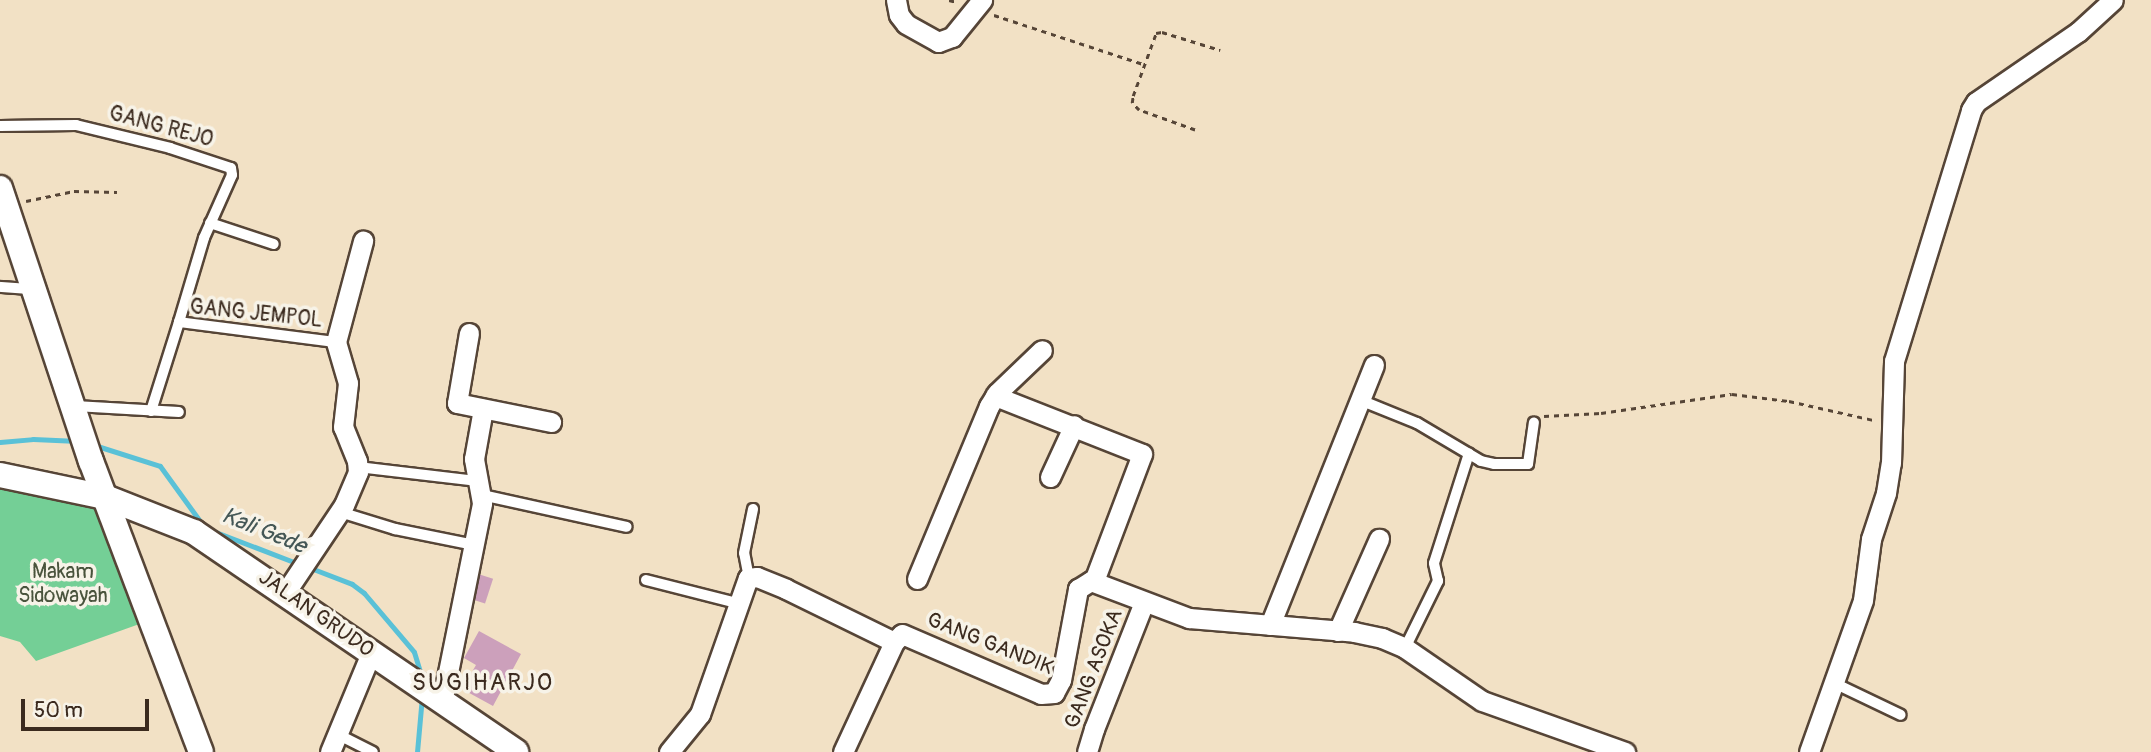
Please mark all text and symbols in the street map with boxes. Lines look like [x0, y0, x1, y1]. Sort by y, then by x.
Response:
street label: GANG REJO [106, 101, 216, 153]
street label: GANG JEMPOL [188, 295, 324, 333]
water label: Kali Gede [218, 502, 310, 560]
park label: Makam Sidowayah [18, 559, 108, 609]
street label: JALAN GRUDO [254, 565, 378, 663]
street label: GANG ASOKA [1060, 606, 1128, 732]
street label: GANG GANDIK [923, 607, 1057, 681]
district label: SUGIHARJO [413, 669, 553, 697]
scale bar [24, 686, 152, 730]
text: 50 m [34, 697, 83, 724]

